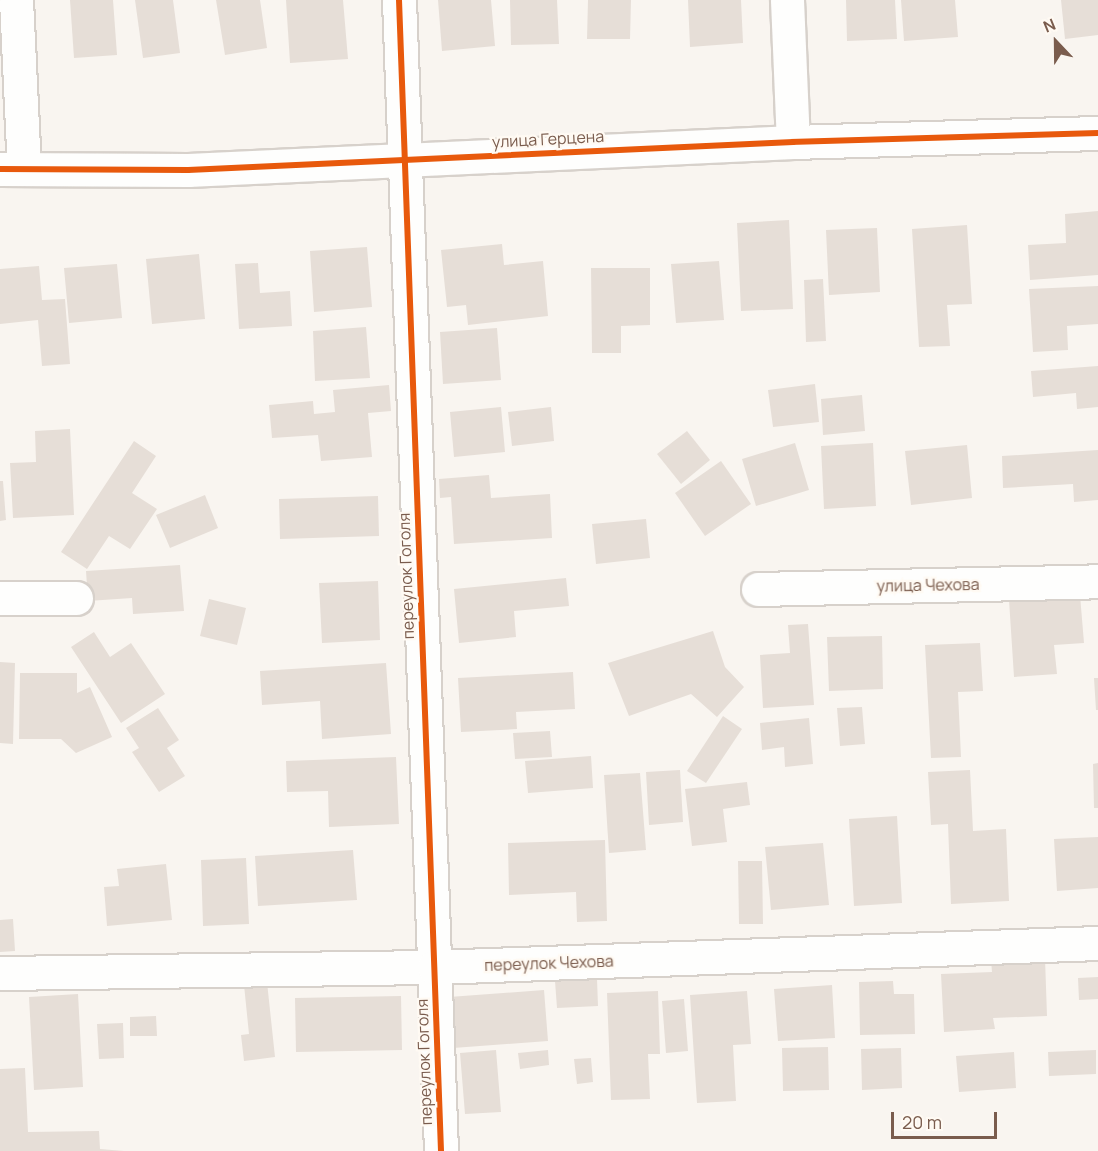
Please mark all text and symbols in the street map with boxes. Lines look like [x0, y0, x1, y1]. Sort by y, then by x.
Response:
north arrow [1026, 12, 1086, 72]
text: N [1040, 13, 1059, 38]
street label: улица Герцена [491, 126, 605, 152]
street label: переулок Гоголя [394, 512, 418, 640]
street label: улица Чехова [876, 575, 980, 595]
street label: переулок Чехова [484, 951, 614, 975]
street label: переулок Гоголя [412, 998, 436, 1126]
scale bar [894, 1100, 1000, 1138]
text: 20 m [902, 1110, 942, 1134]

